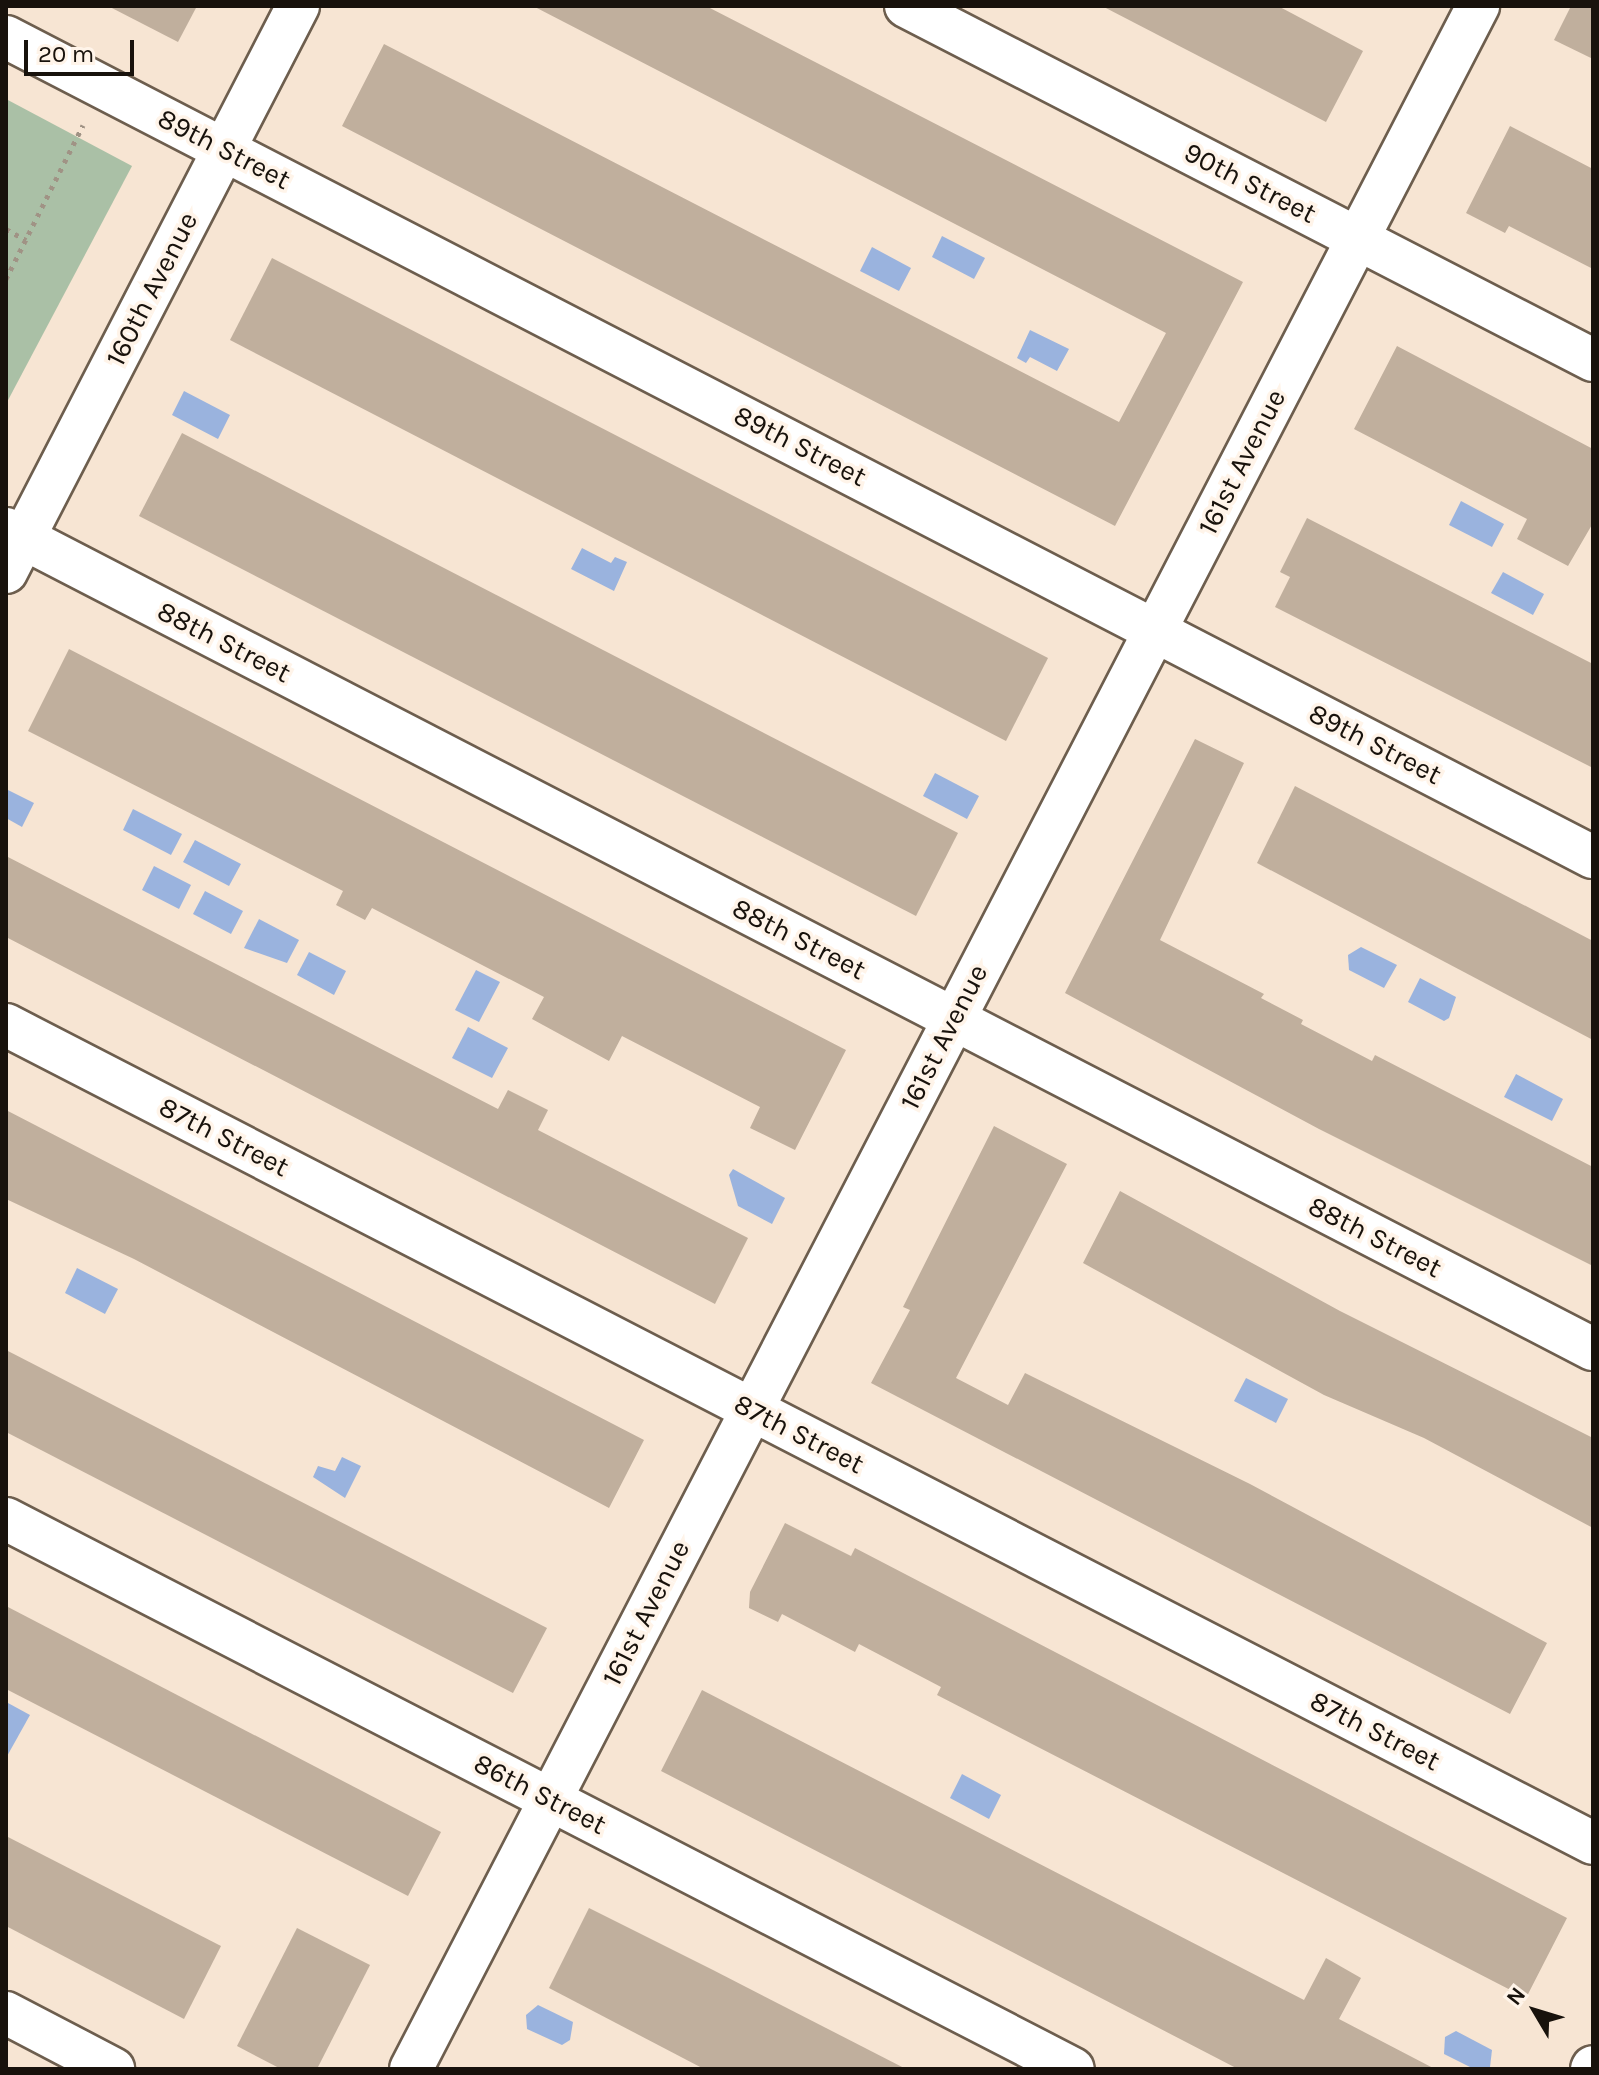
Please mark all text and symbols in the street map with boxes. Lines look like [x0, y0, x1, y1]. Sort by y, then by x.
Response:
scale bar [28, 24, 138, 74]
text: 20 m [38, 40, 94, 68]
street label: 89th Street [152, 101, 296, 197]
street label: 90th Street [1178, 135, 1322, 231]
street label: 160th Avenue [99, 206, 205, 372]
street label: 161st Avenue [1191, 384, 1293, 540]
street label: 89th Street [728, 398, 872, 494]
street label: 88th Street [152, 594, 296, 690]
street label: 89th Street [1303, 696, 1447, 792]
street label: 88th Street [727, 891, 871, 987]
street label: 161st Avenue [893, 959, 995, 1115]
street label: 87th Street [153, 1090, 295, 1184]
street label: 88th Street [1303, 1189, 1447, 1285]
street label: 87th Street [728, 1387, 870, 1481]
street label: 161st Avenue [595, 1535, 697, 1691]
street label: 87th Street [1304, 1684, 1446, 1778]
street label: 86th Street [468, 1746, 612, 1842]
north arrow [1495, 1971, 1575, 2051]
text: N [1501, 1982, 1531, 2010]

